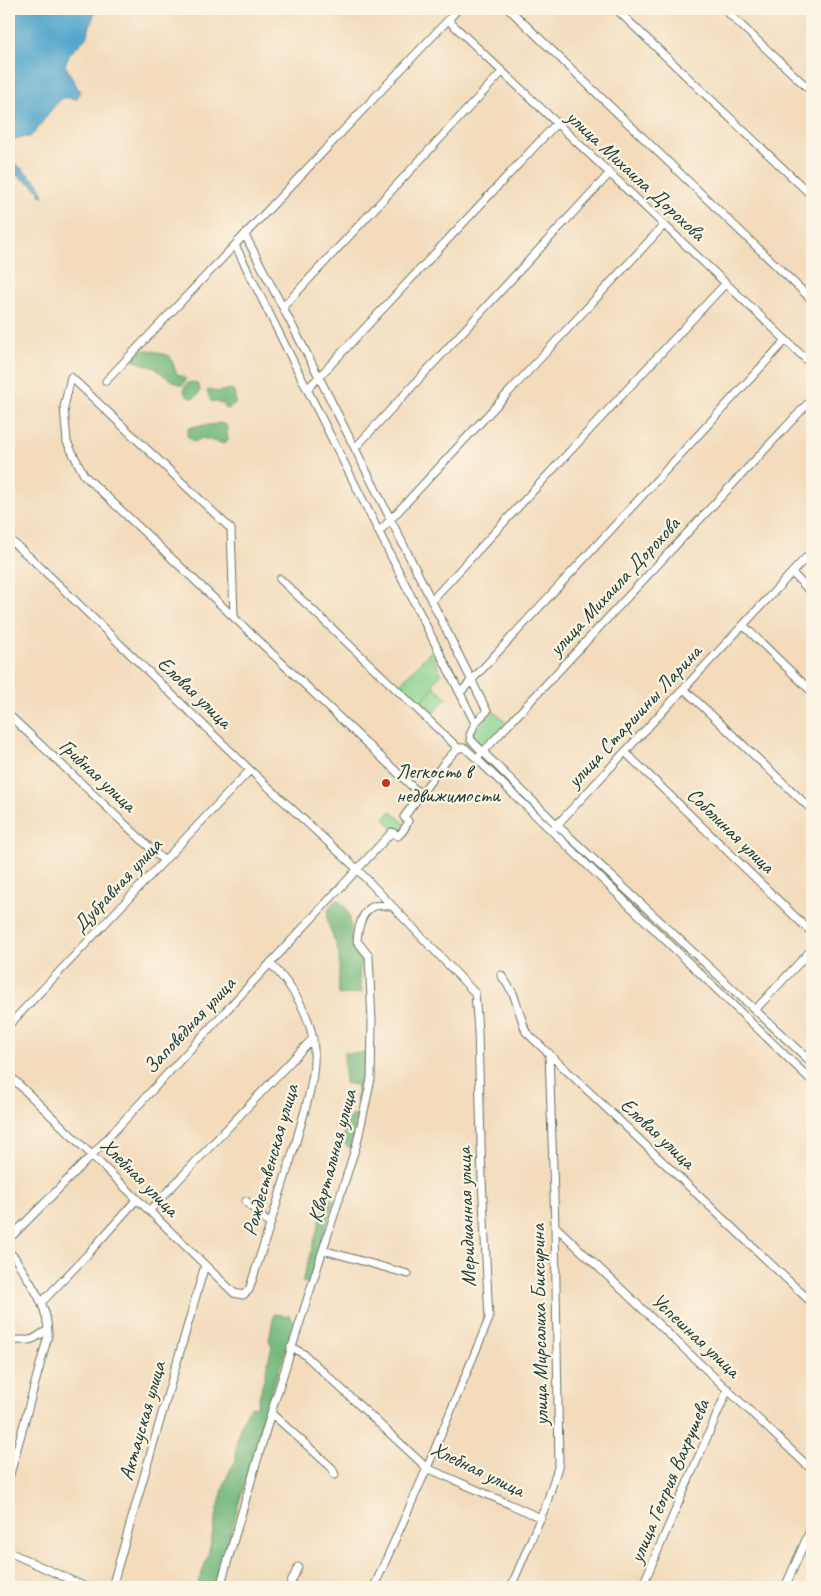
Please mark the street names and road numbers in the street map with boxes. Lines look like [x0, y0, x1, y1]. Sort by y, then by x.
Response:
street label: улица Михаила Дорохова [560, 102, 712, 247]
street label: улица Михаила Дорохова [541, 510, 686, 662]
street label: улица Старшины Ларина [560, 637, 709, 794]
street label: Еловая улица [152, 650, 239, 735]
street label: Грибная улица [54, 733, 144, 819]
street label: Соболиная улица [681, 782, 782, 880]
street label: Дубравная улица [67, 831, 169, 938]
street label: Заповедная улица [137, 970, 242, 1079]
street label: Рождественская улица [236, 1080, 304, 1239]
street label: Квартальная улица [302, 1085, 363, 1225]
street label: Еловая улица [615, 1092, 703, 1176]
street label: Хлебная улица [95, 1132, 186, 1223]
street label: Меридианная улица [450, 1144, 481, 1287]
street label: улица Мирсалиха Биксурина [524, 1222, 554, 1428]
street label: Успешная улица [646, 1287, 748, 1385]
street label: Актауская улица [113, 1357, 172, 1484]
street label: улица Геогрия Вахрушева [622, 1394, 716, 1568]
street label: Хлебная улица [427, 1435, 531, 1504]

